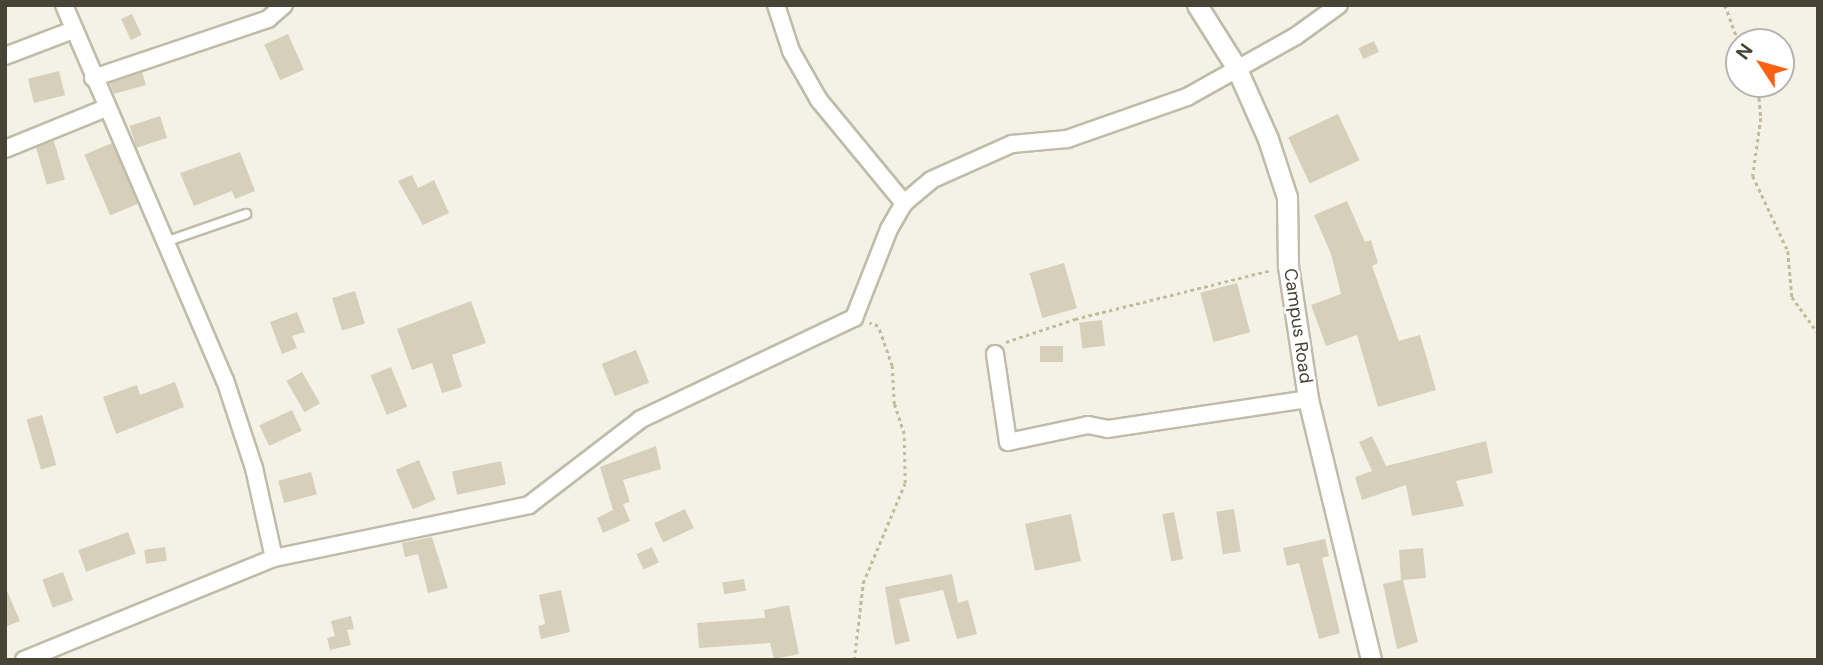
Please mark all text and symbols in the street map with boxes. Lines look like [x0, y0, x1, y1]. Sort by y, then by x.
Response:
north arrow [1725, 28, 1795, 98]
text: N [1730, 39, 1758, 64]
street label: Campus Road [1279, 267, 1317, 385]

